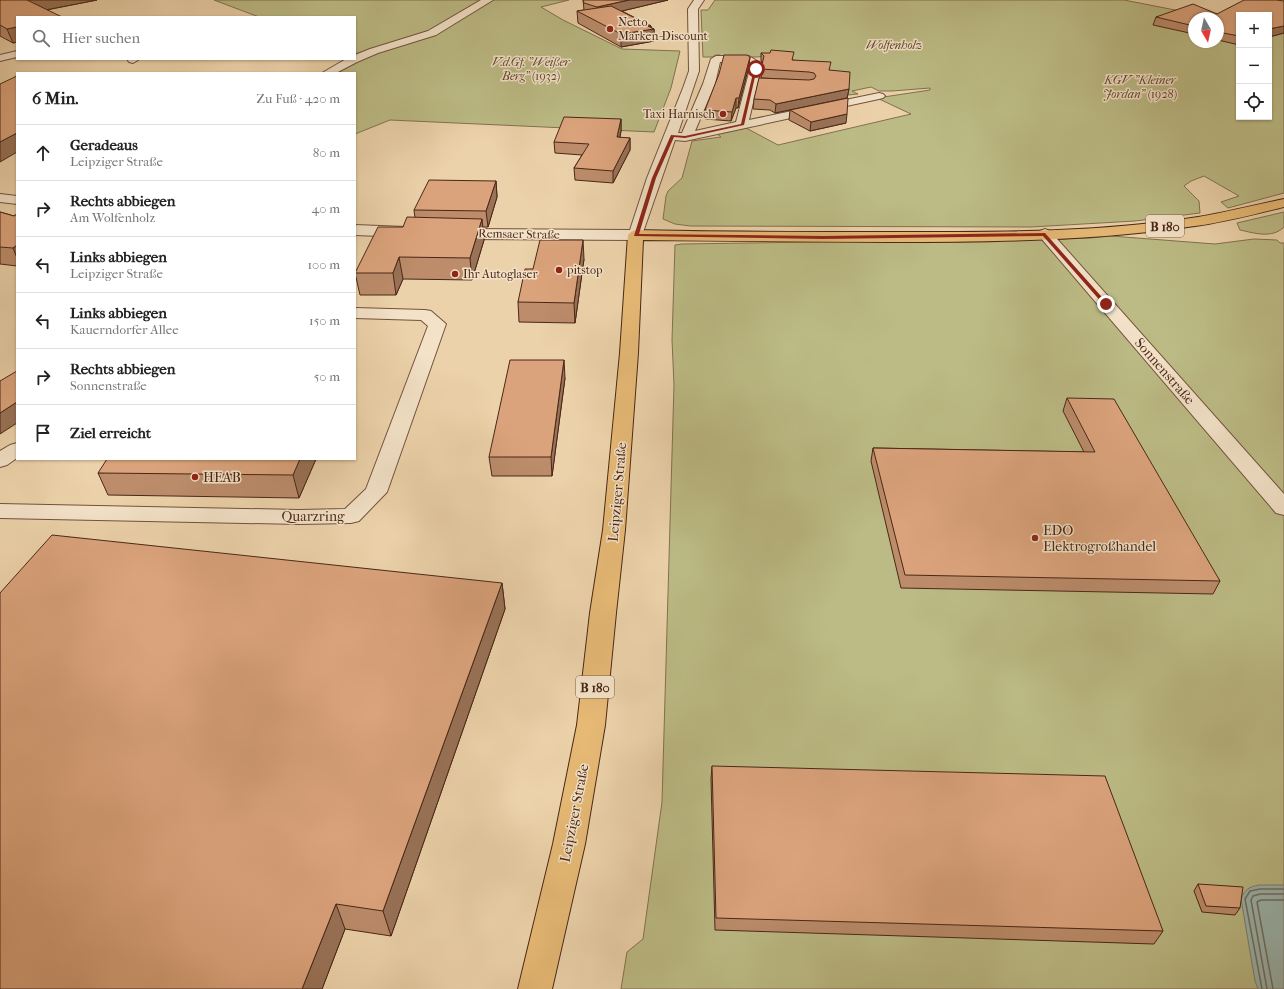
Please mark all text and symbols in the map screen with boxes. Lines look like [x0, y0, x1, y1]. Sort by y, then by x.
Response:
north arrow [1188, 12, 1224, 48]
map controls [1236, 12, 1272, 120]
button: + [1236, 12, 1272, 48]
place label: Netto Marken-Discount [618, 15, 709, 43]
search box [16, 16, 356, 60]
marker: Netto Marken-Discount [605, 24, 615, 34]
icon: search [30, 27, 52, 49]
text: Hier suchen [62, 29, 140, 47]
park label: Wolfenholz [866, 38, 922, 52]
button: − [1236, 48, 1272, 84]
park label: V.d.Gf. "Weißer Berg" (1932) [492, 55, 571, 83]
route start [747, 60, 765, 78]
park label: KGV "Kleiner Jordan" (1928) [1103, 73, 1177, 101]
button: locate [1236, 84, 1272, 120]
text: 6 Min. [32, 88, 79, 108]
text: Zu Fuß · 420 m [256, 91, 340, 106]
place label: Taxi Harnisch [643, 107, 715, 121]
marker: Taxi Harnisch [718, 109, 728, 119]
text: Geradeaus [70, 136, 138, 154]
icon: ahead [32, 142, 54, 164]
text: 80 m [313, 145, 340, 160]
text: Leipziger Straße [70, 154, 163, 169]
text: Rechts abbiegen [70, 192, 175, 210]
icon: right [32, 198, 54, 220]
text: 40 m [312, 201, 340, 216]
text: Am Wolfenholz [70, 210, 155, 225]
road number: B 180 [1146, 215, 1184, 237]
street label: Remsaer Straße [478, 226, 560, 242]
text: Links abbiegen [70, 248, 167, 266]
icon: left [32, 254, 54, 276]
text: 100 m [307, 257, 340, 272]
place label: pitstop [566, 263, 603, 277]
marker: pitstop [554, 265, 564, 275]
text: Leipziger Straße [70, 266, 163, 281]
place label: Ihr Autoglaser [463, 267, 539, 281]
marker: Ihr Autoglaser [450, 269, 460, 279]
route end [1097, 295, 1115, 313]
text: Links abbiegen [70, 304, 167, 322]
icon: left [32, 310, 54, 332]
text: 150 m [309, 313, 340, 328]
text: Kauerndorfer Allee [70, 322, 179, 337]
street label: Sonnenstraße [1131, 335, 1198, 408]
text: Rechts abbiegen [70, 360, 175, 378]
icon: right [32, 366, 54, 388]
text: 50 m [314, 369, 340, 384]
text: Sonnenstraße [70, 378, 147, 393]
icon: arrive [32, 422, 54, 444]
text: Ziel erreicht [70, 424, 151, 442]
street label: Leipziger Straße [605, 441, 630, 543]
place label: HEAB [203, 469, 241, 486]
marker: HEAB [190, 472, 200, 482]
street label: Quarzring [281, 508, 345, 525]
place label: EDO Elektrogroßhandel [1043, 522, 1156, 555]
marker: EDO Elektrogroßhandel [1030, 533, 1040, 543]
road number: B 180 [576, 676, 614, 698]
street label: Leipziger Straße [557, 762, 592, 864]

